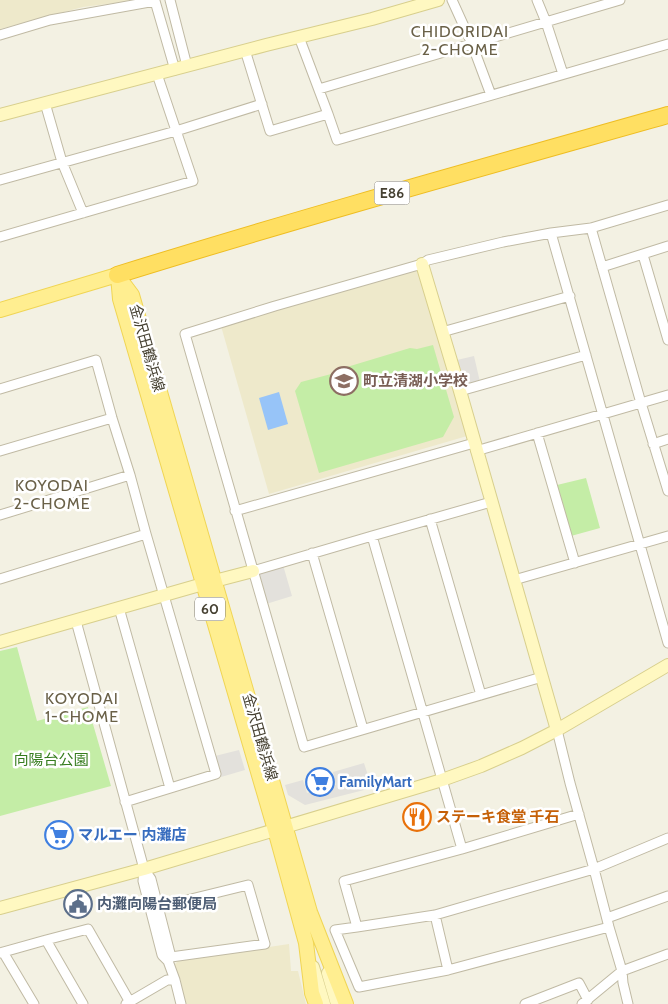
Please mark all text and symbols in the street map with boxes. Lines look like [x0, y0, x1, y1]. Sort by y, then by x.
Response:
district label: CHIDORIDAI 2-CHOME [411, 22, 509, 59]
road number: E86 [374, 182, 410, 204]
street label: 金沢田鶴浜線 [126, 302, 168, 394]
school or university icon: 町立清湖小学校 [329, 366, 359, 396]
place label: 町立清湖小学校 [363, 372, 468, 390]
district label: KOYODAI 2-CHOME [13, 476, 91, 513]
road number: 60 [195, 598, 225, 620]
district label: KOYODAI 1-CHOME [45, 689, 119, 726]
street label: 金沢田鶴浜線 [239, 691, 281, 783]
park label: 向陽台公園 [13, 751, 89, 769]
supermarket icon: FamilyMart [305, 767, 335, 797]
place label: FamilyMart [339, 773, 412, 791]
restaurant icon: ステーキ食堂 千石 [402, 802, 432, 832]
place label: ステーキ食堂 千石 [436, 808, 559, 826]
supermarket icon: マルエー 内灘店 [44, 820, 74, 850]
place label: マルエー 内灘店 [78, 826, 186, 844]
public building icon: 内灘向陽台郵便局 [63, 889, 93, 919]
place label: 内灘向陽台郵便局 [97, 895, 217, 913]

